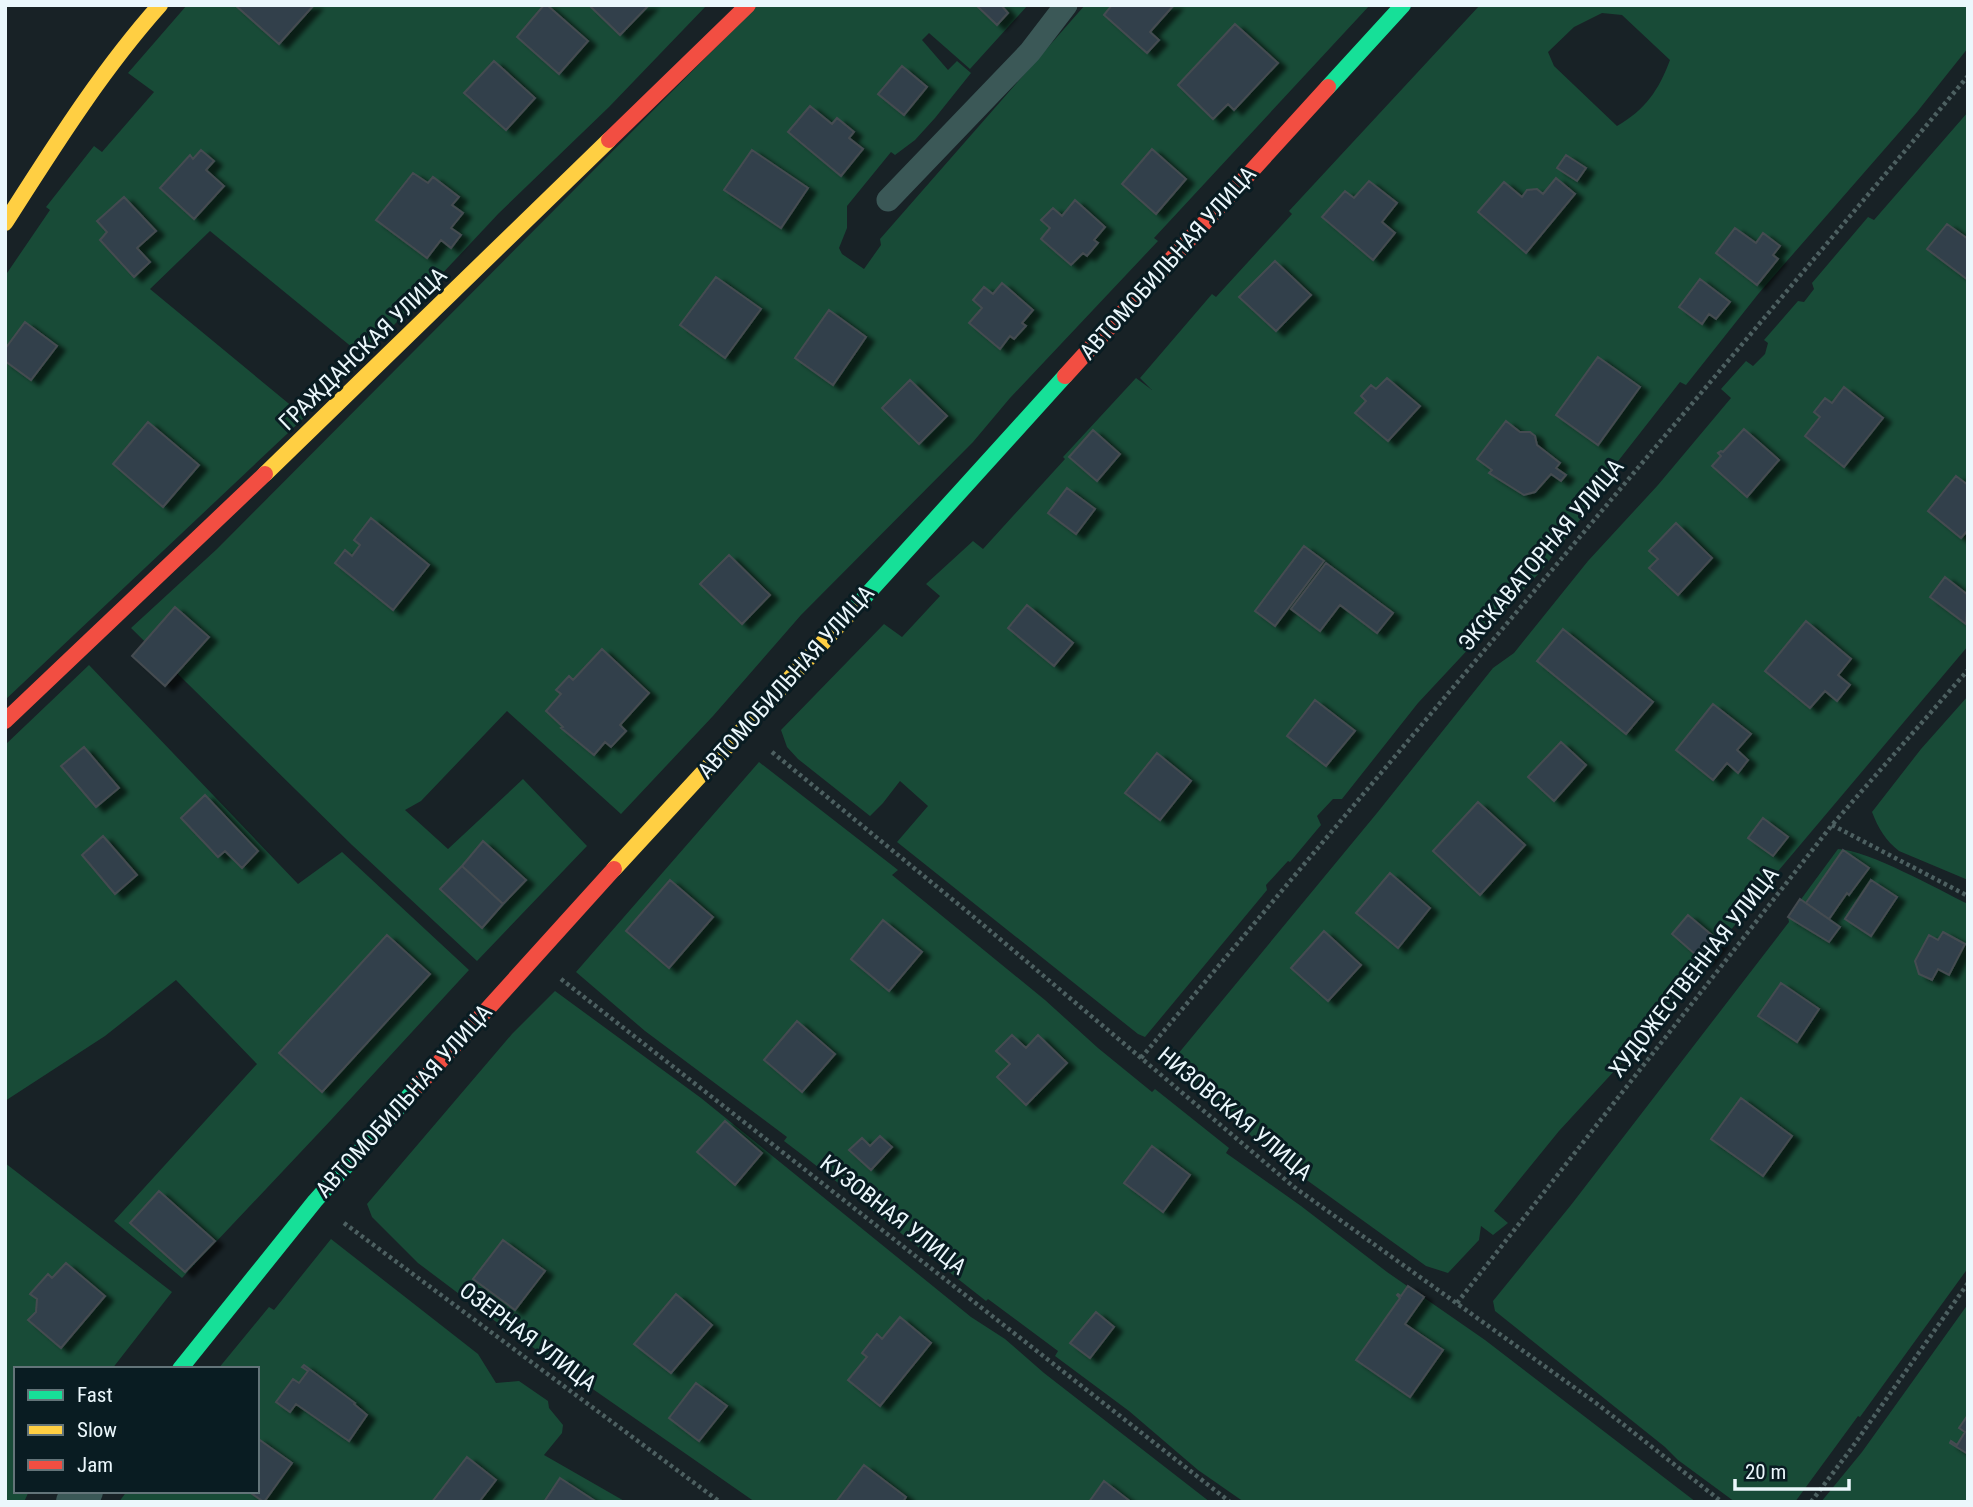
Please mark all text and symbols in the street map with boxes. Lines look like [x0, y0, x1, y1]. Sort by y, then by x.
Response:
street label: АВТОМОБИЛЬНАЯ УЛИЦА [1074, 161, 1262, 365]
street label: ГРАЖДАНСКАЯ УЛИЦА [273, 262, 453, 436]
street label: ЭКСКАВАТОРНАЯ УЛИЦА [1453, 453, 1629, 657]
street label: АВТОМОБИЛЬНАЯ УЛИЦА [692, 580, 880, 784]
street label: ХУДОЖЕСТВЕННАЯ УЛИЦА [1603, 861, 1785, 1083]
street label: АВТОМОБИЛЬНАЯ УЛИЦА [310, 999, 498, 1203]
street label: НИЗОВСКАЯ УЛИЦА [1152, 1042, 1318, 1186]
street label: КУЗОВНАЯ УЛИЦА [814, 1149, 972, 1281]
street label: ОЗЕРНАЯ УЛИЦА [454, 1277, 602, 1397]
legend [14, 1367, 259, 1493]
text: Fast [77, 1383, 113, 1407]
text: Slow [77, 1418, 117, 1442]
scale bar [1735, 1448, 1849, 1492]
text: Jam [77, 1453, 113, 1477]
text: 20 m [1745, 1460, 1786, 1484]

